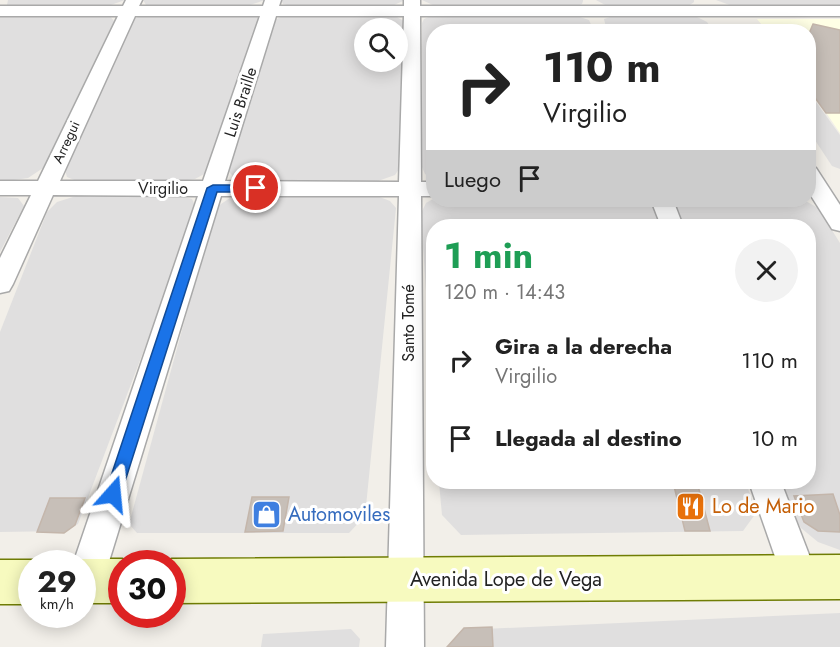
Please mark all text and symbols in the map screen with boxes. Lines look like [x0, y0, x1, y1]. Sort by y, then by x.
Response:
map controls [354, 18, 408, 72]
button: search [354, 18, 408, 72]
text: 110 m [543, 37, 661, 98]
icon: right [444, 48, 522, 126]
street label: Luis Braille [218, 64, 263, 140]
text: Virgilio [543, 93, 627, 132]
street label: Arregui [47, 117, 85, 167]
pin [230, 162, 281, 213]
icon: arrive [513, 162, 546, 195]
text: Luego [444, 163, 501, 195]
icon: arrive [239, 171, 272, 204]
street label: Virgilio [138, 177, 188, 200]
text: 1 min [444, 229, 533, 281]
button: close [735, 239, 798, 302]
text: 120 m · 14:43 [444, 278, 565, 307]
street label: Santo Tomé [397, 284, 420, 362]
text: Gira a la derecha [495, 330, 672, 362]
icon: right [444, 344, 477, 377]
text: 110 m [741, 344, 798, 376]
text: Virgilio [495, 362, 557, 391]
icon: arrive [444, 422, 477, 455]
text: Llegada al destino [495, 422, 682, 454]
text: 10 m [751, 422, 798, 454]
position arrow [81, 462, 145, 526]
restaurant icon: Lo de Mario [675, 490, 707, 522]
place label: Lo de Mario [712, 492, 814, 521]
shop icon: Automoviles [251, 498, 283, 530]
place label: Automoviles [288, 500, 390, 529]
speed limit sign: 30 [108, 550, 186, 628]
text: 29 [37, 560, 77, 603]
street label: Avenida Lope de Vega [410, 565, 602, 594]
text: km/h [40, 593, 74, 615]

